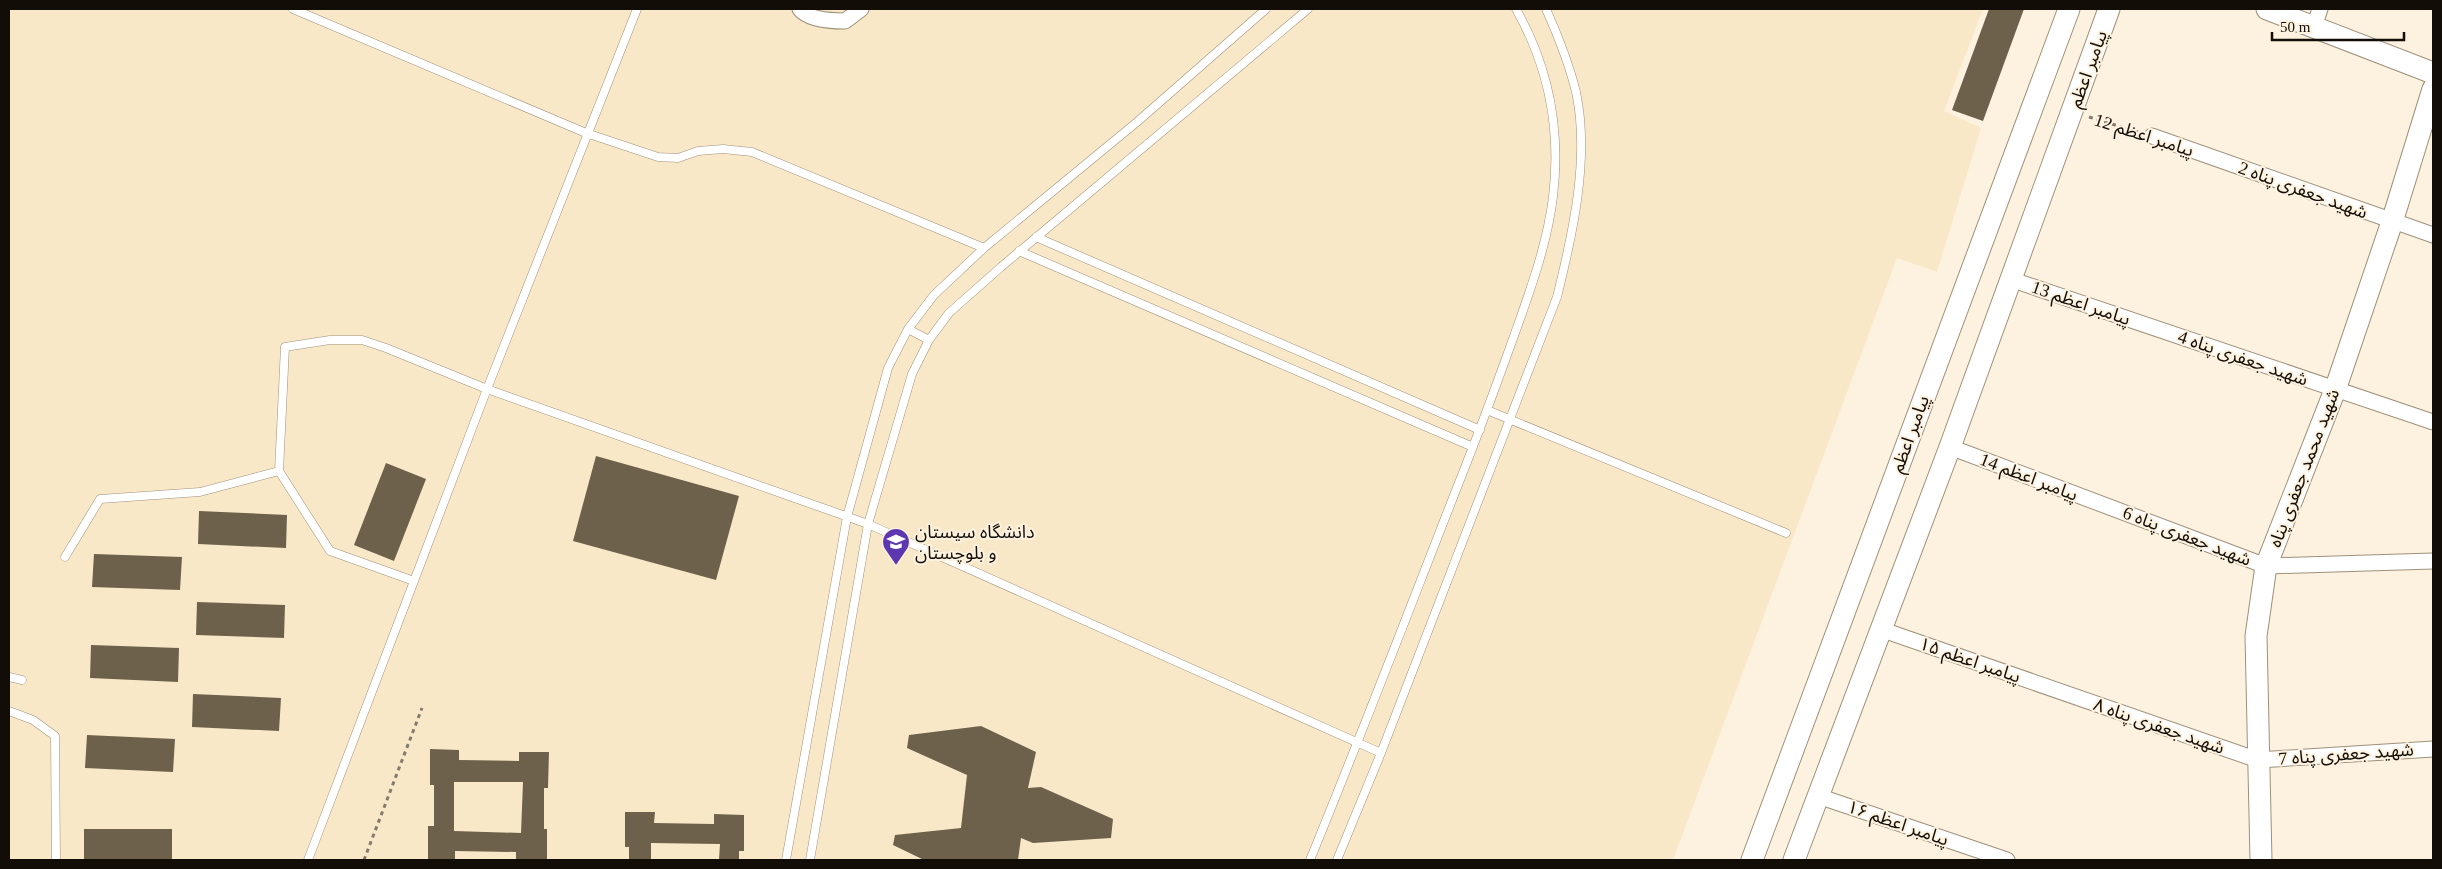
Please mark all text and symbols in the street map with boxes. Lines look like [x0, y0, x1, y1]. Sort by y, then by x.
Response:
scale bar [2272, 10, 2404, 42]
text: 50 m [2280, 19, 2311, 35]
street label: پیامبر اعظم [2065, 28, 2114, 111]
street label: پیامبر اعظم 12 [2091, 110, 2196, 163]
street label: شهید جعفری پناه 2 [2235, 157, 2370, 224]
street label: پیامبر اعظم 13 [2028, 277, 2133, 332]
street label: شهید جعفری پناه 4 [2175, 326, 2310, 391]
street label: شهید محمد جعفری پناه [2265, 386, 2344, 550]
street label: پیامبر اعظم [1887, 393, 1936, 476]
street label: پیامبر اعظم 14 [1976, 449, 2081, 508]
street label: شهید جعفری پناه 6 [2120, 502, 2254, 571]
place label: دانشگاه سیستان و بلوچستان [915, 522, 1035, 564]
school or university icon: دانشگاه سیستان و بلوچستان [881, 527, 911, 566]
street label: پیامبر اعظم ۱۵ [1916, 633, 2023, 690]
street label: شهید جعفری پناه ۸ [2091, 694, 2227, 759]
street label: شهید جعفری پناه 7 [2278, 739, 2415, 770]
street label: پیامبر اعظم ۱۶ [1844, 796, 1951, 853]

